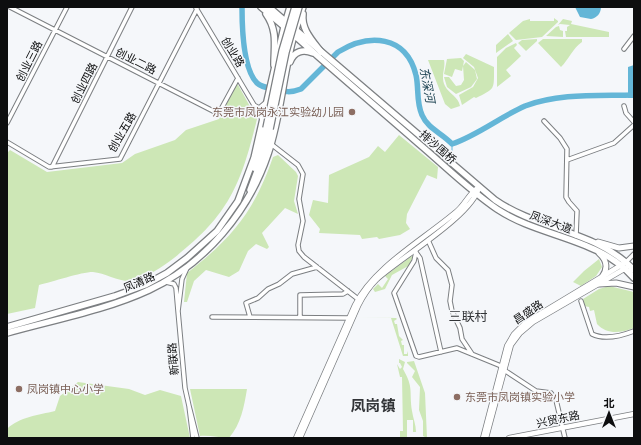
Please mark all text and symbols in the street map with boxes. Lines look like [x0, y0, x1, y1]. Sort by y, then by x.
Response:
street label: 创业路 [219, 35, 247, 69]
street label: 创业三路 [14, 39, 44, 83]
street label: 创业二路 [114, 46, 158, 76]
street label: 创业四路 [69, 61, 99, 105]
water label: 东深河 [417, 66, 438, 106]
place label: 东莞市凤岗永江实验幼儿园 [212, 106, 344, 118]
marker: 东莞市凤岗永江实验幼儿园 [347, 107, 357, 117]
street label: 创业五路 [106, 110, 138, 154]
street label: 排沙围桥 [417, 128, 459, 166]
street label: 凤深大道 [528, 209, 574, 235]
street label: 凤清路 [121, 270, 157, 294]
street label: 昌盛路 [511, 298, 545, 326]
district label: 三联村 [448, 309, 488, 324]
street label: 新联路 [166, 342, 180, 376]
place label: 凤岗镇中心小学 [27, 383, 104, 395]
marker: 凤岗镇中心小学 [14, 384, 24, 394]
place label: 东莞市凤岗镇实验小学 [465, 391, 575, 403]
marker: 东莞市凤岗镇实验小学 [452, 392, 462, 402]
north arrow [589, 393, 629, 433]
district label: 凤岗镇 [350, 397, 396, 414]
text: 北 [604, 397, 615, 409]
street label: 兴贸东路 [535, 409, 581, 429]

